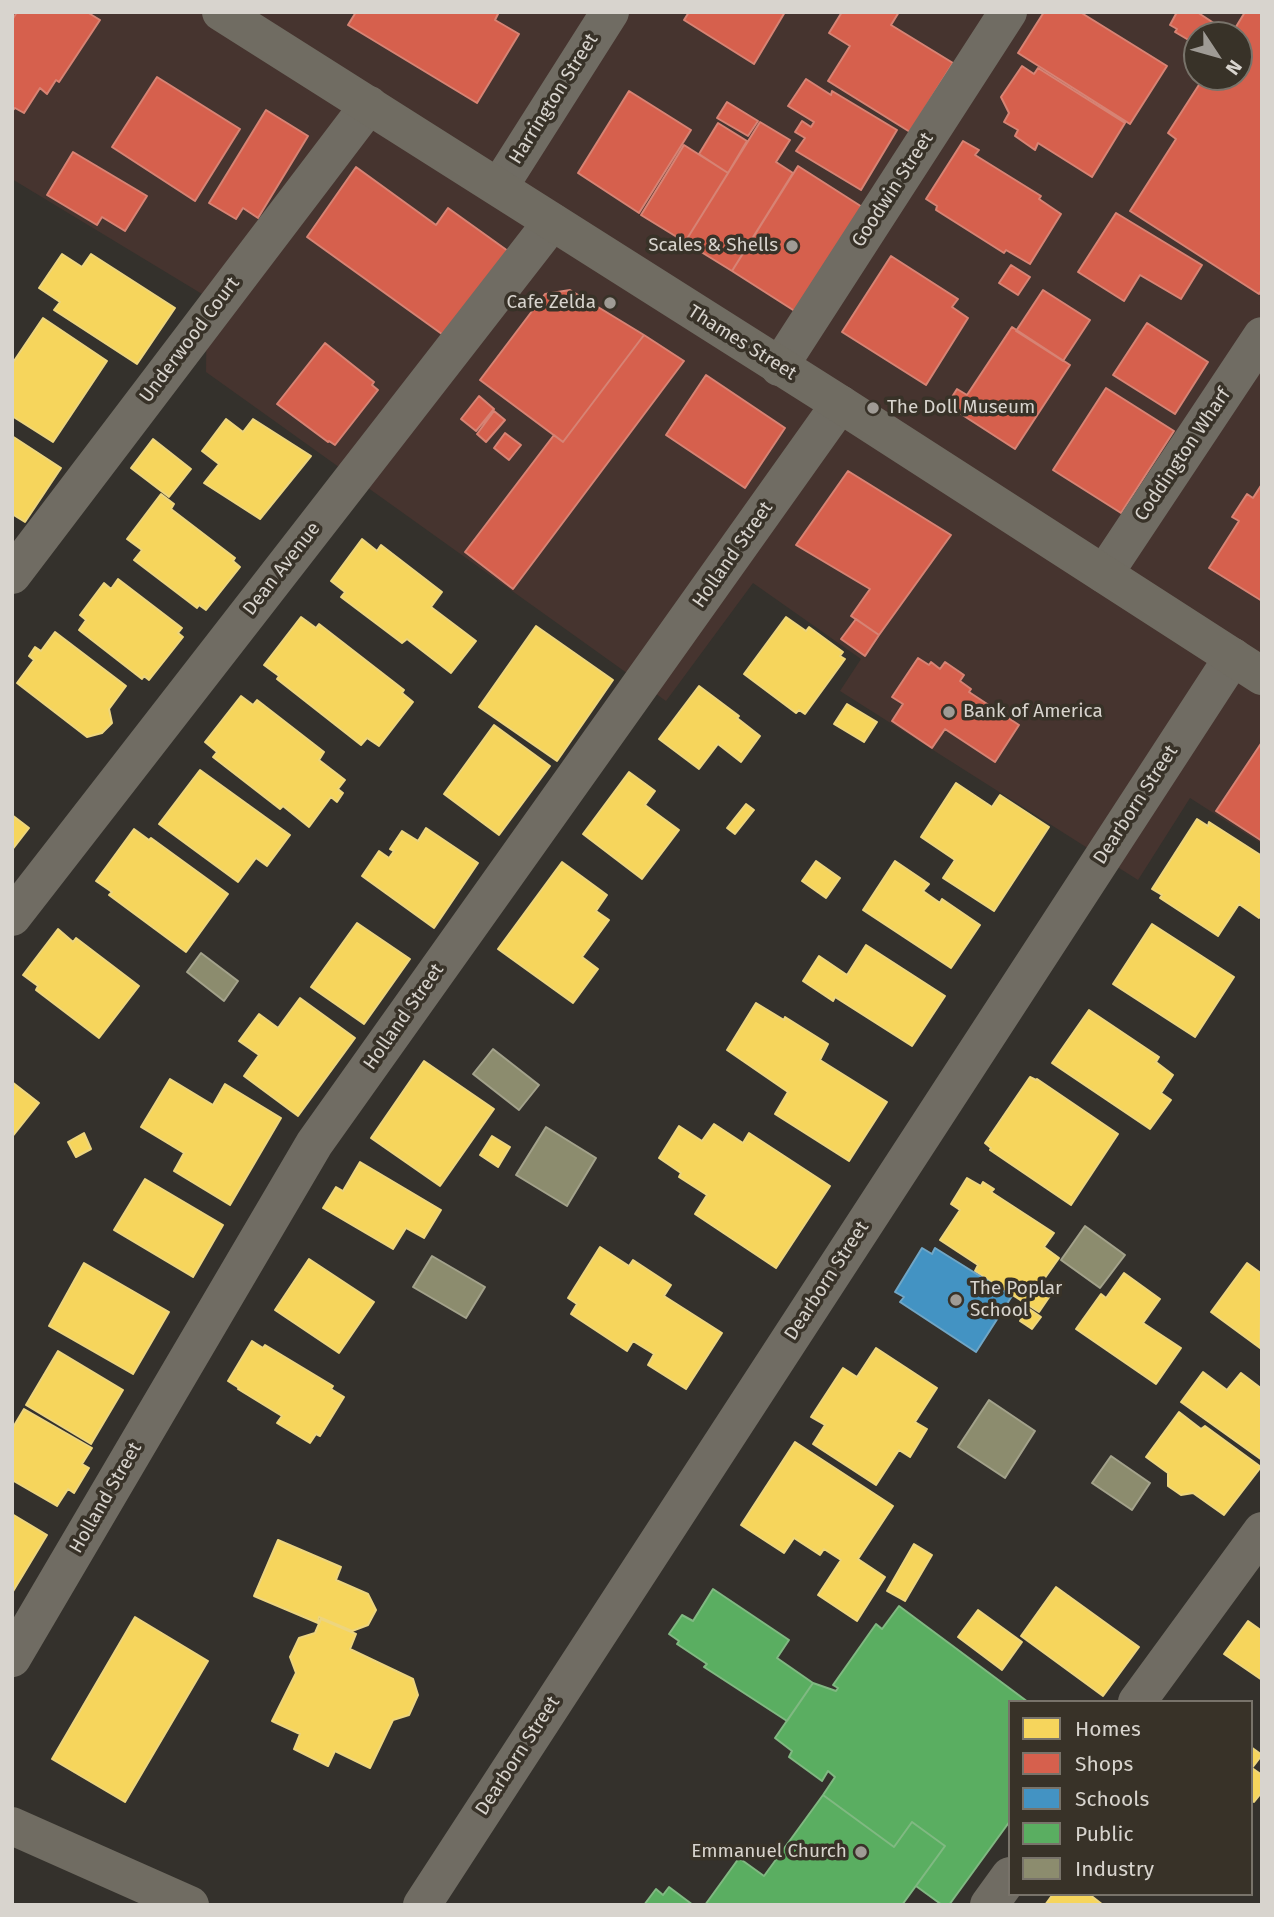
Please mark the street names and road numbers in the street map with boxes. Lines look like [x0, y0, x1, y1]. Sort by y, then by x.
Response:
street label: Harrington Street [505, 29, 603, 169]
street label: Goodwin Street [847, 128, 939, 252]
street label: Underwood Court [135, 273, 245, 407]
street label: Thames Street [684, 301, 800, 385]
street label: Coddington Wharf [1130, 384, 1236, 526]
street label: Holland Street [688, 497, 778, 613]
street label: Dean Avenue [239, 518, 325, 620]
street label: Dearborn Street [1089, 741, 1183, 869]
street label: Holland Street [359, 959, 449, 1075]
street label: Dearborn Street [780, 1217, 874, 1345]
street label: Holland Street [65, 1438, 147, 1558]
street label: Dearborn Street [471, 1692, 565, 1820]

